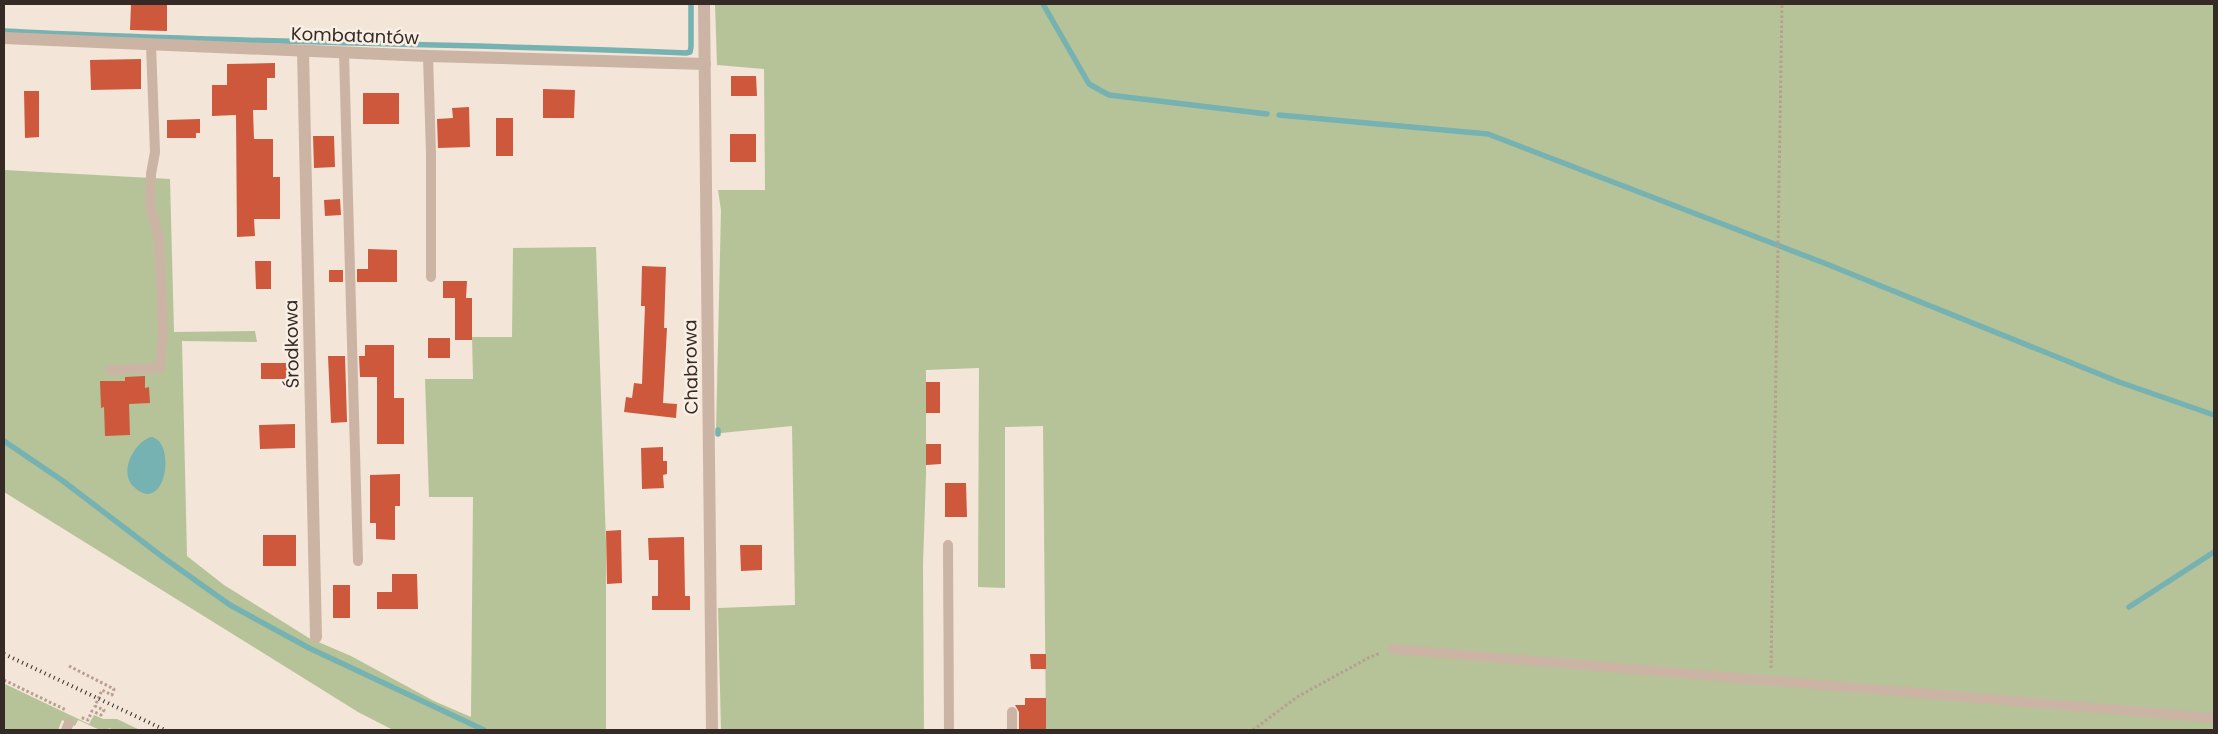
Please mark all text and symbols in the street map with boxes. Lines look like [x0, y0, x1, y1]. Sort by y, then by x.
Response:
street label: Kombatantów [290, 21, 420, 50]
street label: Środkowa [278, 299, 305, 389]
street label: Chabrowa [677, 319, 704, 415]

